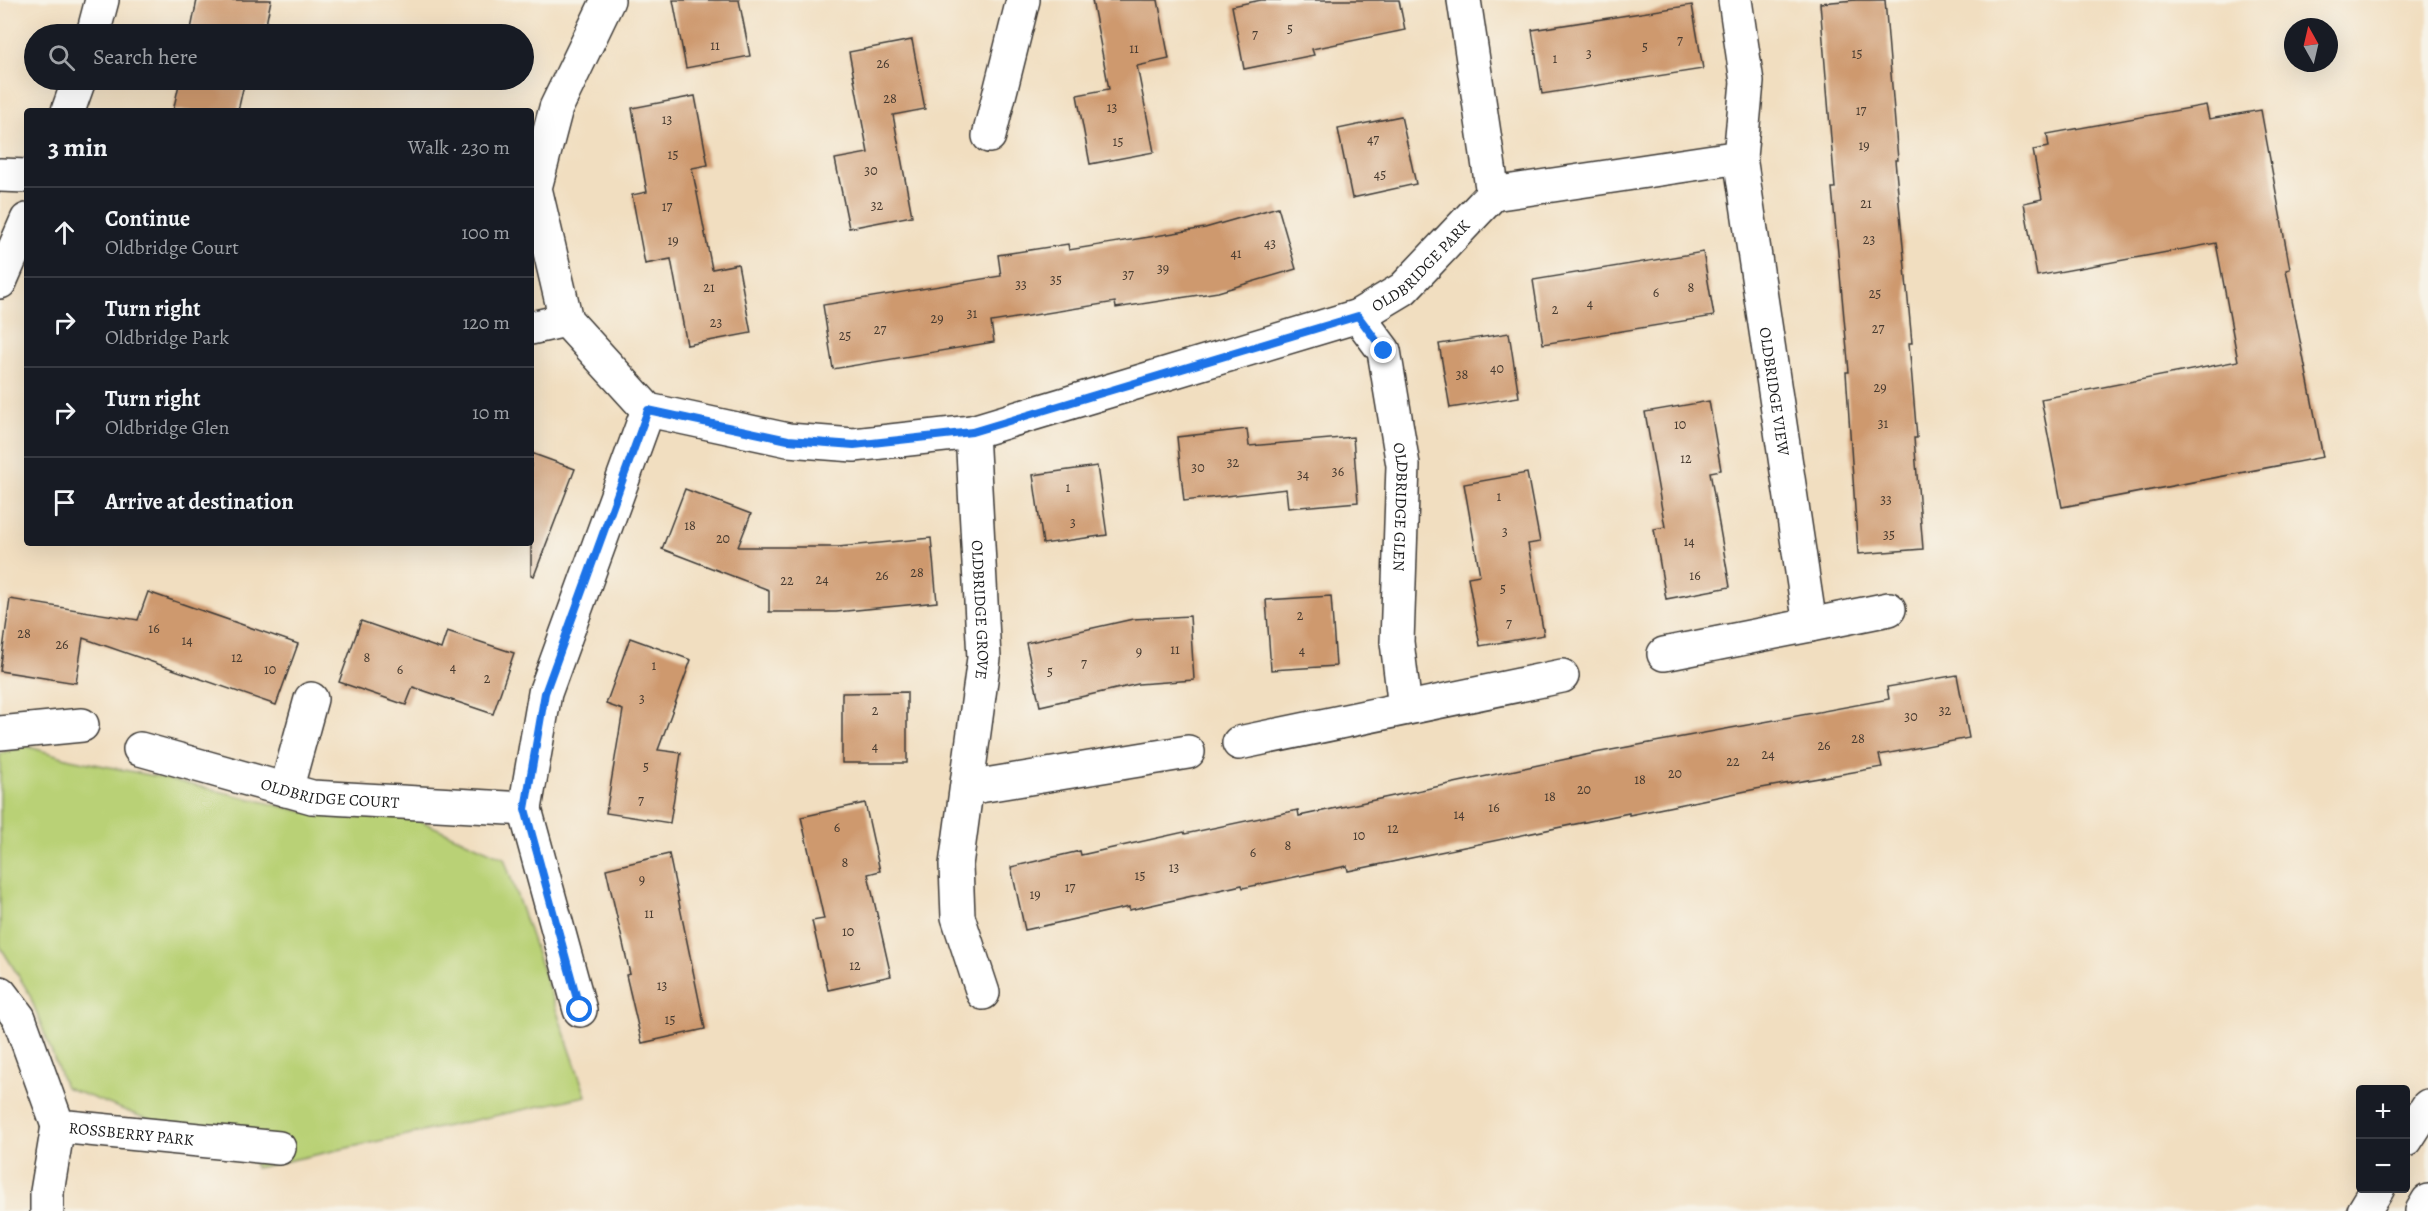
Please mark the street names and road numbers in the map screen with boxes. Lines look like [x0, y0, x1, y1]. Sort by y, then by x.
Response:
street label: OLDBRIDGE PARK [1368, 215, 1475, 317]
street label: OLDBRIDGE VIEW [1754, 326, 1795, 457]
street label: OLDBRIDGE GLEN [1387, 441, 1413, 572]
street label: OLDBRIDGE GROVE [966, 539, 994, 681]
street label: OLDBRIDGE COURT [258, 773, 400, 814]
street label: ROSSBERRY PARK [68, 1117, 195, 1151]

